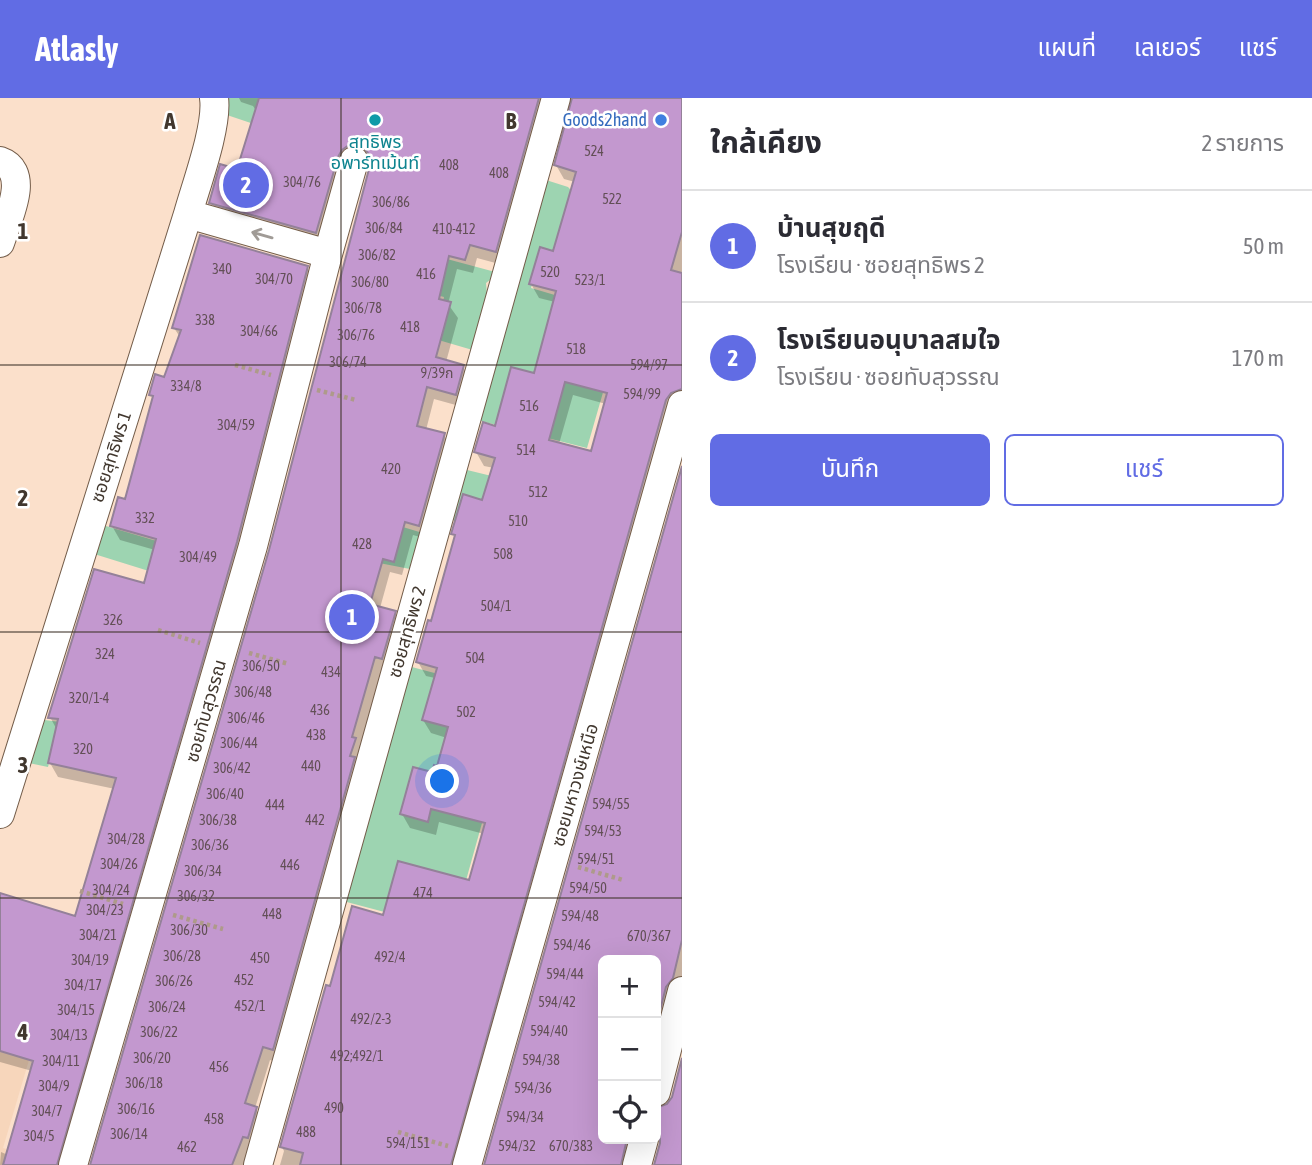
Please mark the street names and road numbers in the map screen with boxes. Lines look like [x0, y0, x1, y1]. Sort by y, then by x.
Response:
street label: ซอยสุทธิพร 1 [86, 409, 136, 505]
street label: ซอยสุทธิพร 2 [383, 584, 431, 680]
street label: ซอยทับสุวรรณ [181, 657, 231, 765]
street label: ซอยมหาวงษ์เหนือ [547, 721, 602, 849]

